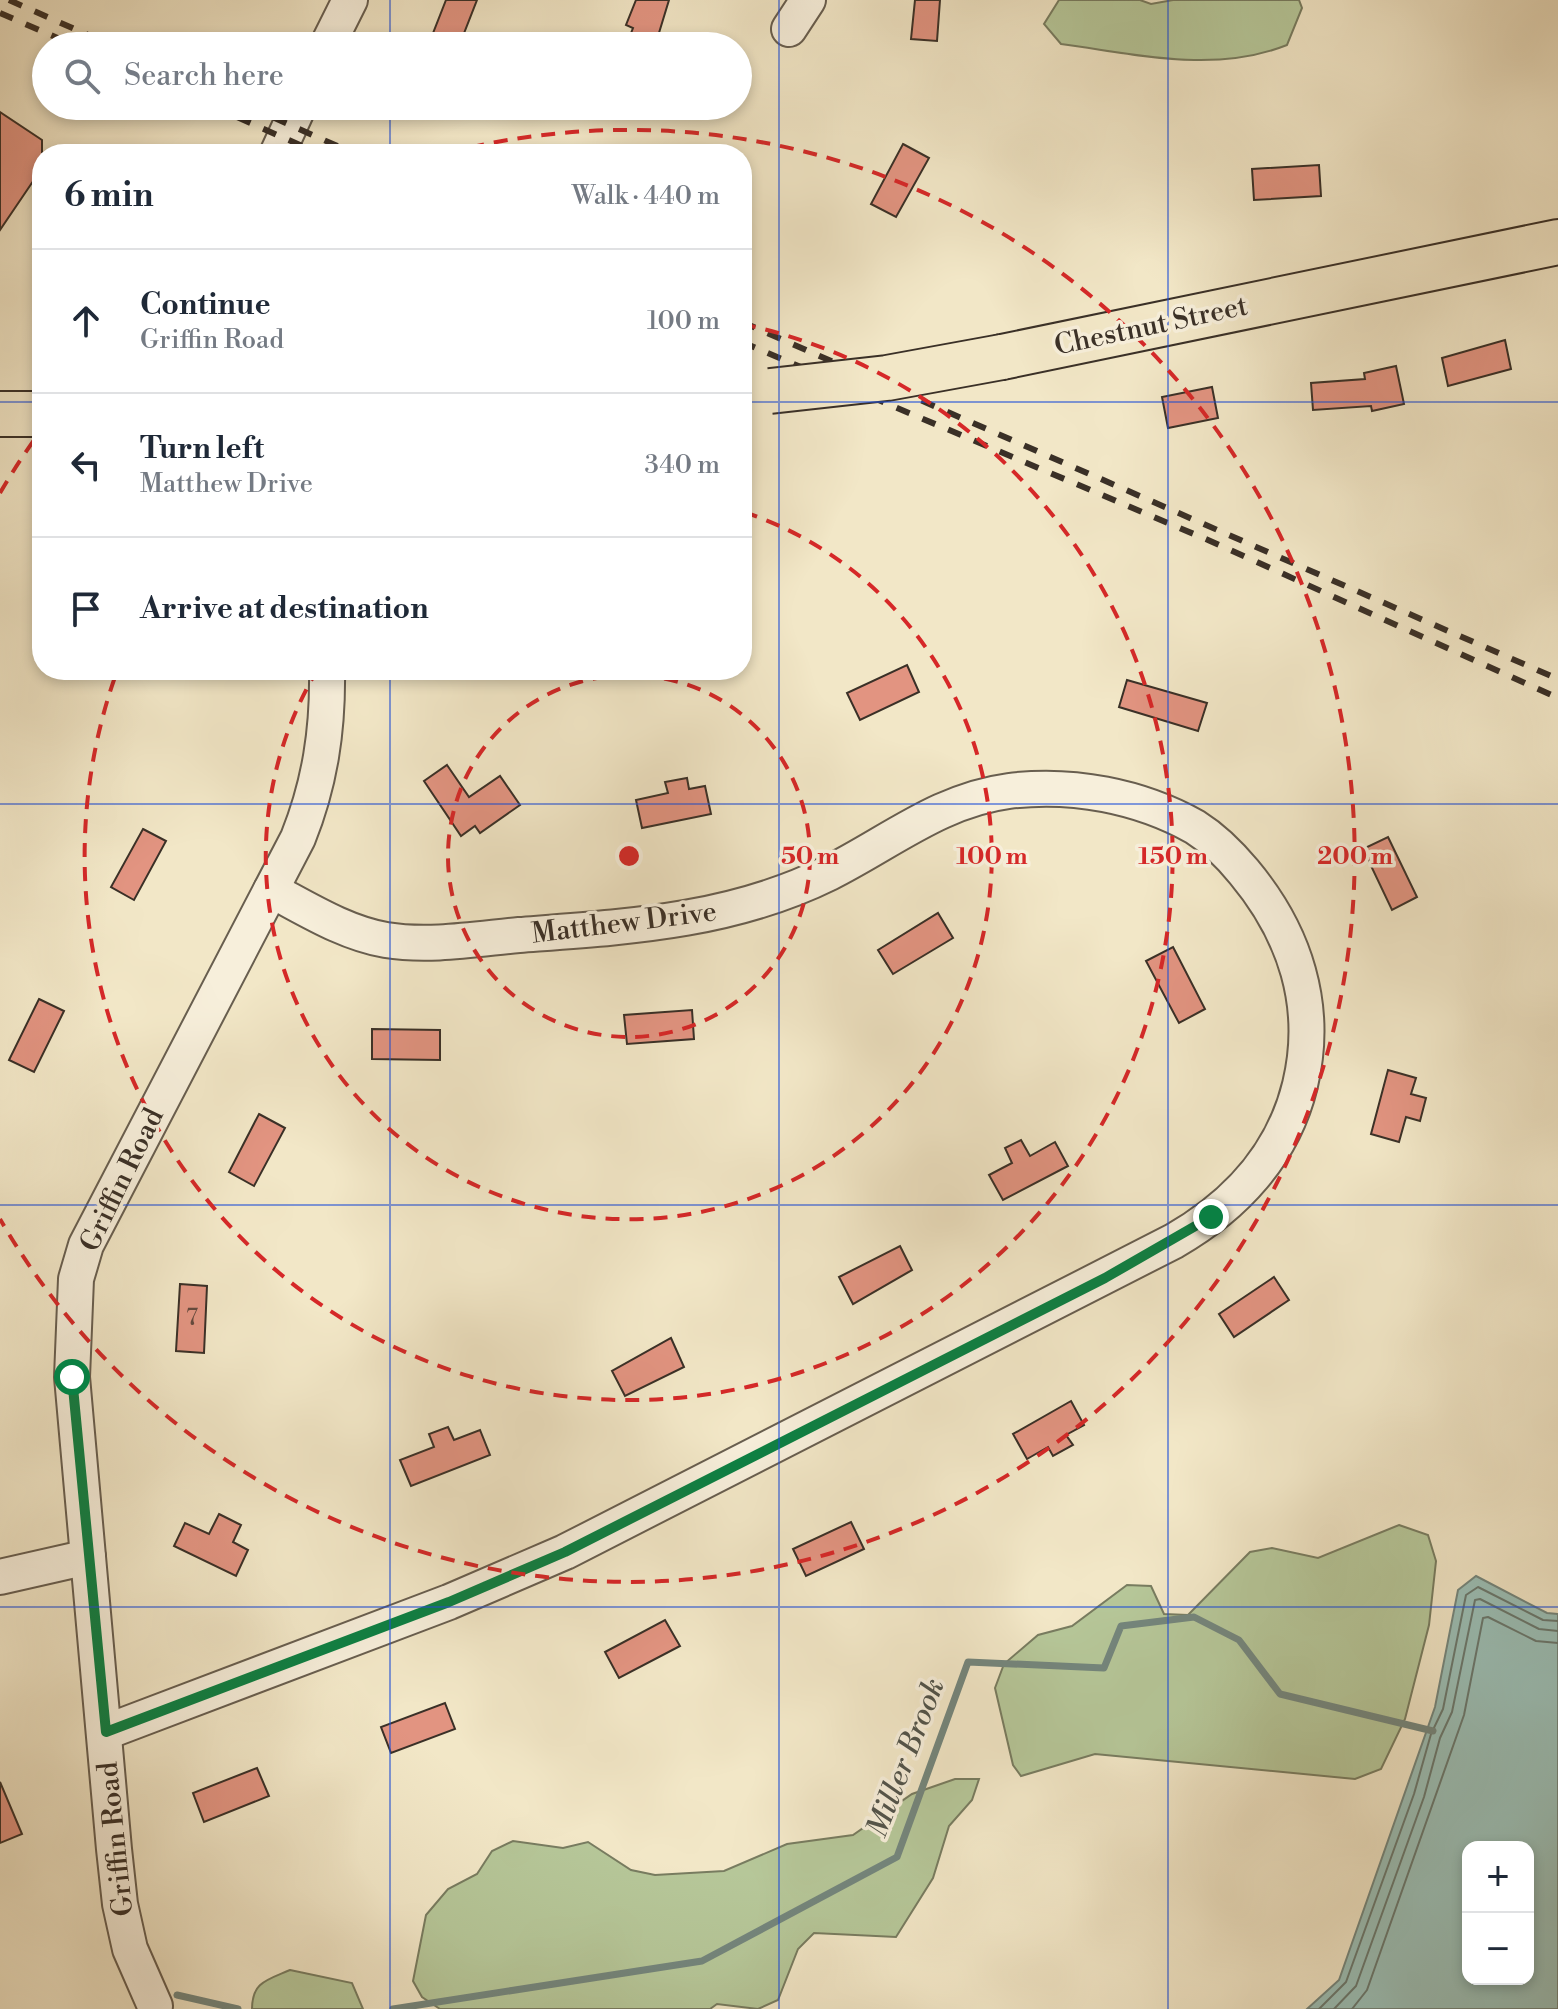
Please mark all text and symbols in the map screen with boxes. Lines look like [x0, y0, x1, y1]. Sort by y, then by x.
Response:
search box [32, 32, 752, 120]
icon: search [60, 54, 104, 98]
text: Search here [124, 57, 284, 95]
text: 6 min [64, 175, 154, 217]
text: Walk · 440 m [572, 180, 720, 212]
text: Continue [140, 286, 271, 324]
street label: Chestnut Street [1051, 288, 1251, 364]
icon: ahead [64, 299, 108, 343]
text: 100 m [647, 305, 720, 337]
text: Griffin Road [140, 324, 284, 356]
text: Turn left [140, 430, 264, 468]
icon: left [64, 443, 108, 487]
text: 340 m [644, 449, 720, 481]
text: Matthew Drive [140, 468, 313, 500]
icon: arrive [64, 587, 108, 631]
text: Arrive at destination [140, 590, 429, 628]
centre of rings [615, 842, 643, 870]
text: 50 m [781, 842, 839, 872]
text: 100 m [956, 842, 1028, 872]
text: 150 m [1138, 842, 1208, 872]
text: 200 m [1317, 842, 1393, 872]
street label: Matthew Drive [529, 894, 719, 952]
street label: Griffin Road [72, 1103, 172, 1257]
route end [1193, 1199, 1229, 1235]
house number: 7 [186, 1303, 198, 1333]
route start [54, 1359, 90, 1395]
water label: Miller Brook [858, 1673, 954, 1843]
street label: Griffin Road [90, 1760, 142, 1918]
map controls [1462, 1841, 1534, 1985]
button: + [1462, 1841, 1534, 1913]
button: − [1462, 1913, 1534, 1985]

